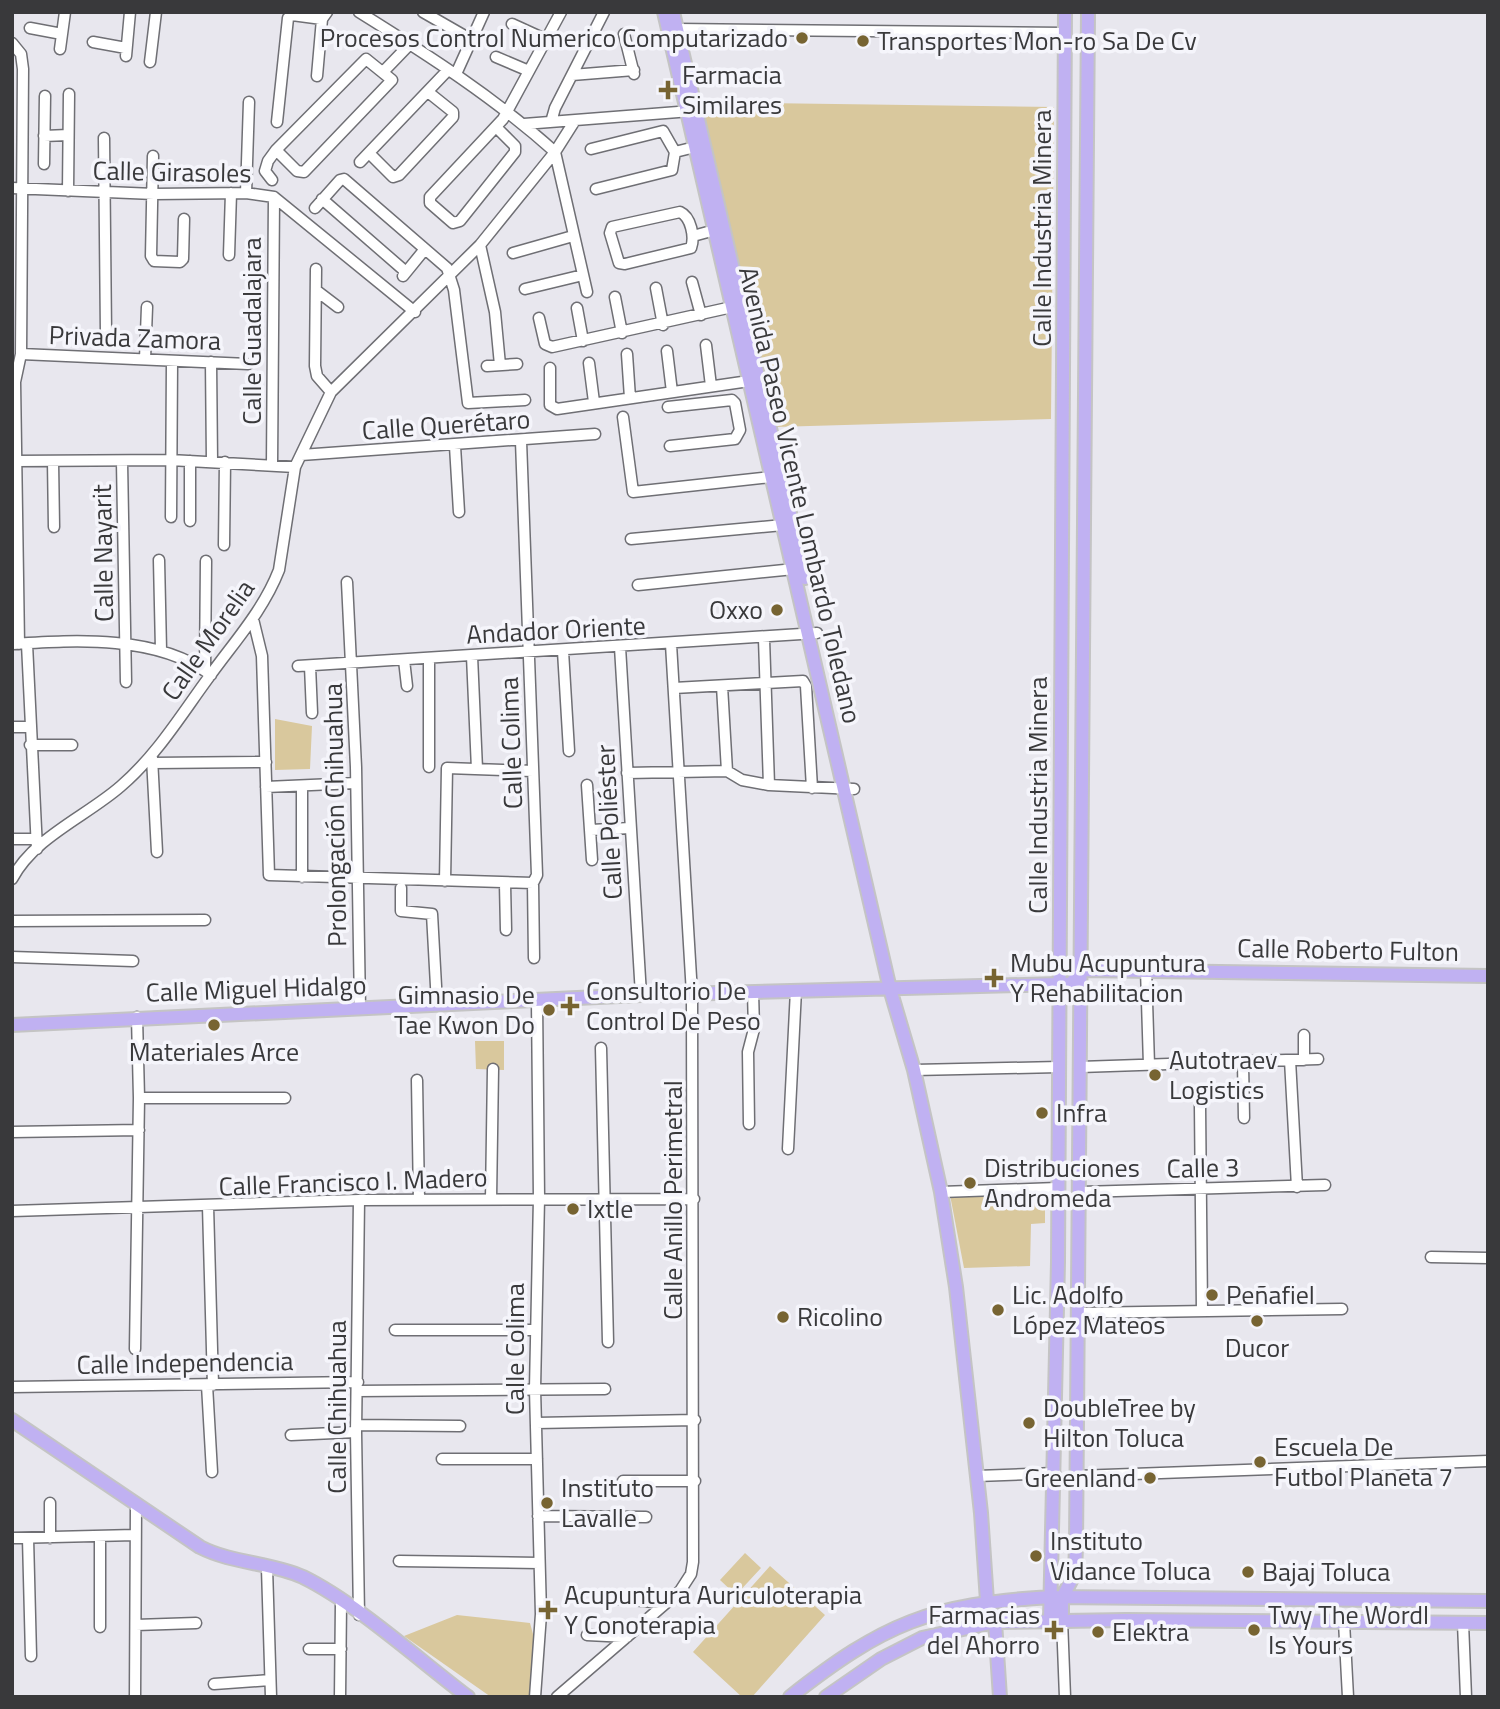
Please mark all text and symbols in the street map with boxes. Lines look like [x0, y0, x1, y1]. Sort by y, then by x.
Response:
place label: Procesos Control Numerico Computarizado [320, 18, 788, 57]
place label: Transportes Mon-ro Sa De Cv [877, 21, 1197, 60]
marker: Procesos Control Numerico Computarizado [794, 30, 810, 46]
marker: Transportes Mon-ro Sa De Cv [855, 33, 871, 49]
place label: Farmacia Similares [682, 55, 782, 124]
marker: Farmacia Similares [660, 82, 676, 98]
street label: Calle Industria Minera [1022, 109, 1061, 347]
street label: Calle Girasoles [92, 151, 252, 192]
street label: Calle Guadalajara [232, 237, 271, 425]
street label: Avenida Paseo Vicente Lombardo Toledano [729, 263, 872, 727]
street label: Privada Zamora [48, 315, 222, 360]
street label: Calle Querétaro [361, 399, 531, 450]
street label: Calle Nayarit [82, 484, 123, 622]
street label: Calle Morelia [151, 571, 264, 708]
place label: Oxxo [709, 590, 763, 629]
marker: Oxxo [769, 602, 785, 618]
street label: Andador Oriente [465, 605, 647, 654]
street label: Calle Colima [489, 676, 532, 810]
street label: Calle Industria Minera [1018, 676, 1057, 914]
street label: Prolongación Chihuahua [313, 683, 356, 947]
street label: Calle Poliéster [585, 743, 632, 901]
street label: Calle Roberto Fulton [1237, 928, 1459, 971]
place label: Mubu Acupuntura Y Rehabilitacion [1010, 943, 1206, 1012]
street label: Calle Miguel Hidalgo [145, 965, 367, 1012]
marker: Mubu Acupuntura Y Rehabilitacion [984, 968, 1004, 988]
place label: Consultorio De Control De Peso [586, 971, 761, 1040]
place label: Gimnasio De Tae Kwon Do [394, 975, 535, 1044]
marker: Consultorio De Control De Peso [560, 996, 580, 1016]
marker: Gimnasio De Tae Kwon Do [541, 1002, 557, 1018]
marker: Materiales Arce [206, 1017, 222, 1033]
place label: Materiales Arce [129, 1032, 299, 1071]
place label: Autotraev Logistics [1169, 1040, 1278, 1109]
marker: Autotraev Logistics [1147, 1067, 1163, 1083]
street label: Calle Anillo Perimetral [653, 1080, 692, 1320]
place label: Infra [1056, 1093, 1107, 1132]
marker: Infra [1034, 1105, 1050, 1121]
street label: Calle 3 [1166, 1147, 1240, 1188]
place label: Distribuciones Andromeda [984, 1148, 1140, 1217]
street label: Calle Francisco I. Madero [218, 1157, 488, 1206]
marker: Distribuciones Andromeda [962, 1175, 978, 1191]
place label: Ixtle [587, 1189, 633, 1228]
marker: Ixtle [565, 1201, 581, 1217]
place label: Lic. Adolfo López Mateos [1012, 1275, 1165, 1344]
place label: Peñafiel [1226, 1275, 1315, 1314]
street label: Calle Colima [495, 1283, 534, 1415]
marker: Peñafiel [1204, 1287, 1220, 1303]
place label: Ricolino [797, 1297, 883, 1336]
marker: Lic. Adolfo López Mateos [990, 1302, 1006, 1318]
marker: Ricolino [775, 1309, 791, 1325]
marker: Ducor [1249, 1313, 1265, 1329]
street label: Calle Chihuahua [317, 1320, 356, 1494]
place label: Ducor [1225, 1328, 1289, 1367]
street label: Calle Independencia [76, 1341, 294, 1384]
place label: DoubleTree by Hilton Toluca [1043, 1388, 1196, 1457]
marker: DoubleTree by Hilton Toluca [1021, 1415, 1037, 1431]
place label: Escuela De Futbol Planeta 7 [1274, 1427, 1453, 1496]
marker: Escuela De Futbol Planeta 7 [1252, 1454, 1268, 1470]
place label: Greenland [1024, 1458, 1136, 1497]
place label: Instituto Lavalle [561, 1468, 654, 1537]
marker: Greenland [1142, 1470, 1158, 1486]
marker: Instituto Lavalle [539, 1495, 555, 1511]
place label: Instituto Vidance Toluca [1050, 1521, 1211, 1590]
marker: Instituto Vidance Toluca [1028, 1548, 1044, 1564]
place label: Bajaj Toluca [1262, 1552, 1390, 1591]
marker: Bajaj Toluca [1240, 1564, 1256, 1580]
place label: Acupuntura Auriculoterapia Y Conoterapia [564, 1575, 862, 1644]
place label: Farmacias del Ahorro [927, 1595, 1040, 1664]
place label: Twy The Wordl Is Yours [1268, 1595, 1429, 1664]
marker: Acupuntura Auriculoterapia Y Conoterapia [538, 1600, 558, 1620]
place label: Elektra [1112, 1612, 1189, 1651]
marker: Farmacias del Ahorro [1046, 1622, 1062, 1638]
marker: Twy The Wordl Is Yours [1246, 1622, 1262, 1638]
marker: Elektra [1090, 1624, 1106, 1640]

